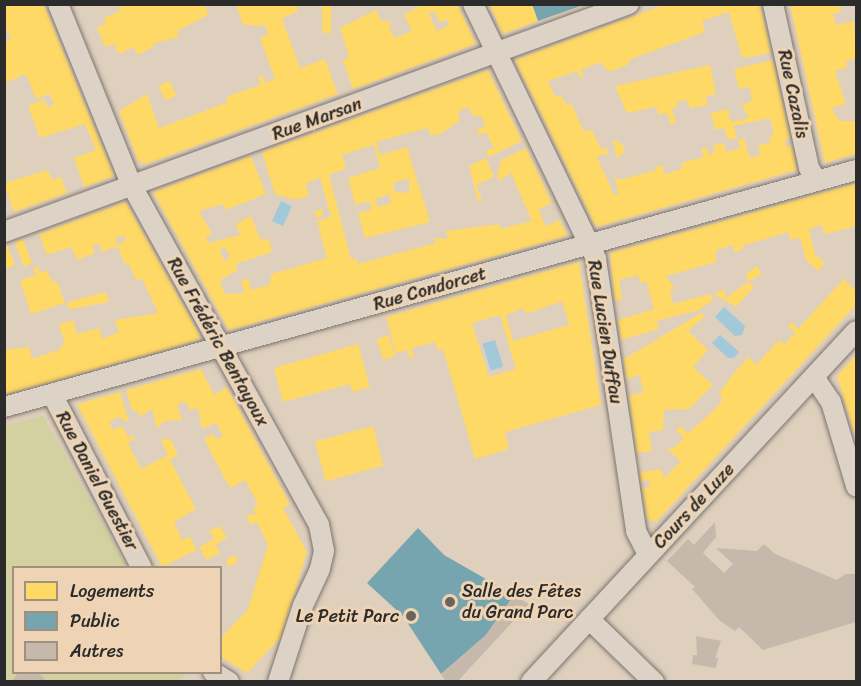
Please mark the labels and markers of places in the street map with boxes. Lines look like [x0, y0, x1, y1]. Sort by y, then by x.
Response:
place label: Salle des Fêtes du Grand Parc [462, 581, 583, 624]
marker: Salle des Fêtes du Grand Parc [443, 595, 457, 609]
place label: Le Petit Parc [295, 605, 399, 627]
marker: Le Petit Parc [404, 609, 418, 623]

